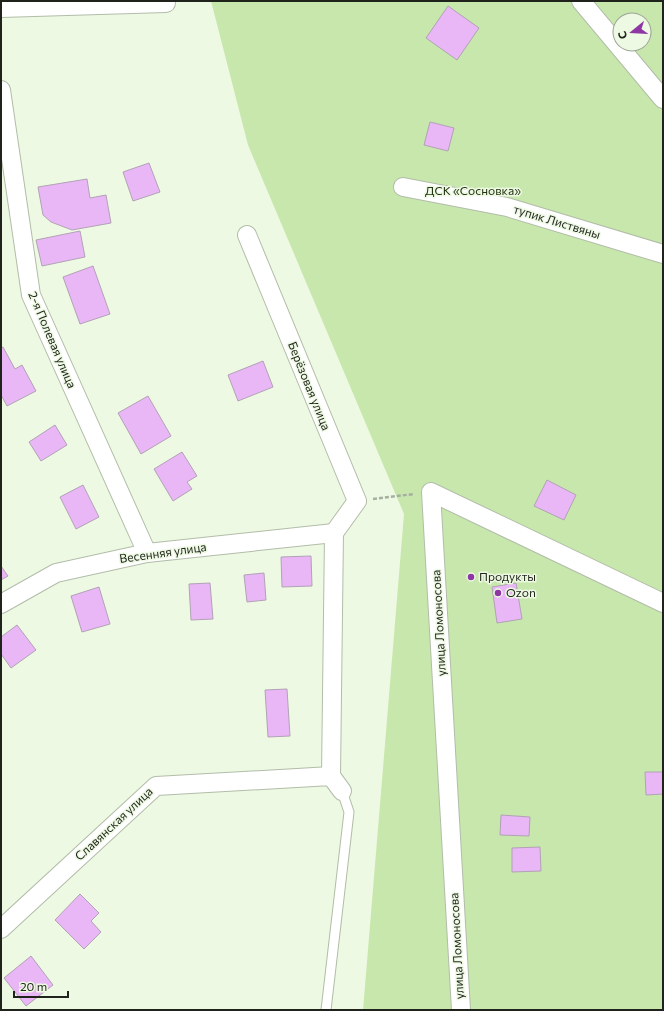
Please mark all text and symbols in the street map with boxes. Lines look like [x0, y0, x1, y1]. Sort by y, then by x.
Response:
north arrow [612, 12, 652, 52]
text: С [615, 29, 629, 41]
park label: ДСК «Сосновка» [425, 183, 521, 197]
street label: тупик Листвяны [512, 201, 602, 241]
street label: 2-я Полевая улица [26, 289, 80, 390]
street label: Берёзовая улица [286, 339, 334, 432]
street label: Весенняя улица [118, 539, 207, 565]
street label: улица Ломоносова [428, 569, 448, 677]
place label: Продукты [479, 569, 536, 583]
marker: Продукты [466, 572, 476, 582]
place label: Ozon [506, 585, 536, 599]
marker: Ozon [493, 588, 503, 598]
street label: Славянская улица [72, 784, 155, 863]
street label: улица Ломоносова [446, 892, 466, 1000]
scale bar [14, 973, 68, 999]
text: 20 m [20, 979, 47, 993]

